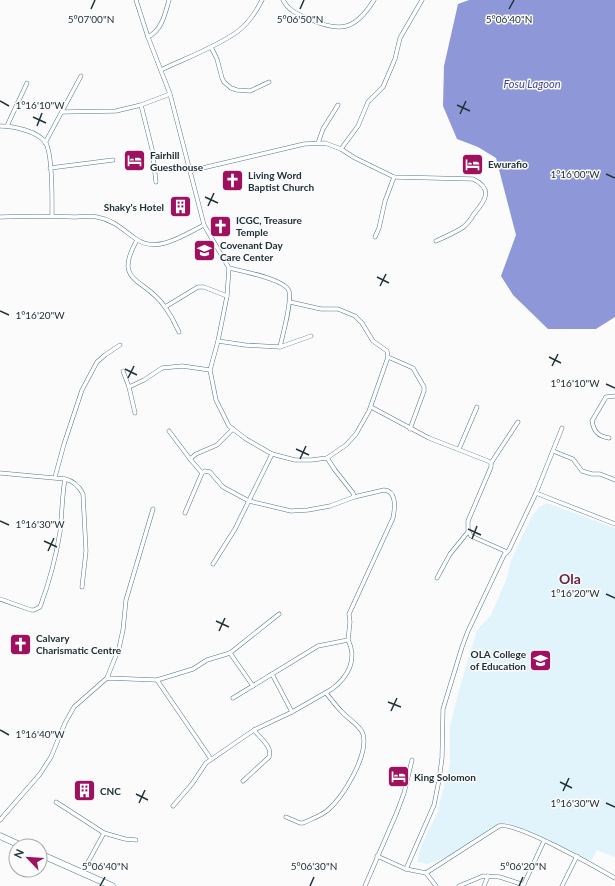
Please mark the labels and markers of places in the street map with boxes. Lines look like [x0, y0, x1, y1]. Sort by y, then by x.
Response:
hotel icon: Fairhill Guesthouse [121, 148, 147, 174]
place label: Fairhill Guesthouse [150, 149, 204, 173]
hotel icon: Ewurafio [460, 151, 486, 177]
place label: Ewurafio [488, 158, 528, 170]
church icon: Living Word Baptist Church [220, 168, 246, 194]
place label: Living Word Baptist Church [248, 169, 314, 193]
building icon: Shaky's Hotel [167, 194, 193, 220]
place label: Shaky's Hotel [104, 201, 164, 213]
church icon: ICGC, Treasure Temple [207, 213, 233, 239]
place label: ICGC, Treasure Temple [236, 214, 302, 238]
school or university icon: Covenant Day Care Center [192, 238, 218, 264]
place label: Covenant Day Care Center [220, 239, 283, 263]
church icon: Calvary Charismatic Centre [7, 631, 33, 657]
place label: Calvary Charismatic Centre [36, 632, 122, 656]
school or university icon: OLA College of Education [528, 647, 554, 673]
place label: OLA College of Education [470, 648, 527, 672]
hotel icon: King Solomon [385, 764, 411, 790]
place label: King Solomon [414, 771, 476, 783]
building icon: CNC [72, 778, 98, 804]
place label: CNC [100, 785, 121, 797]

